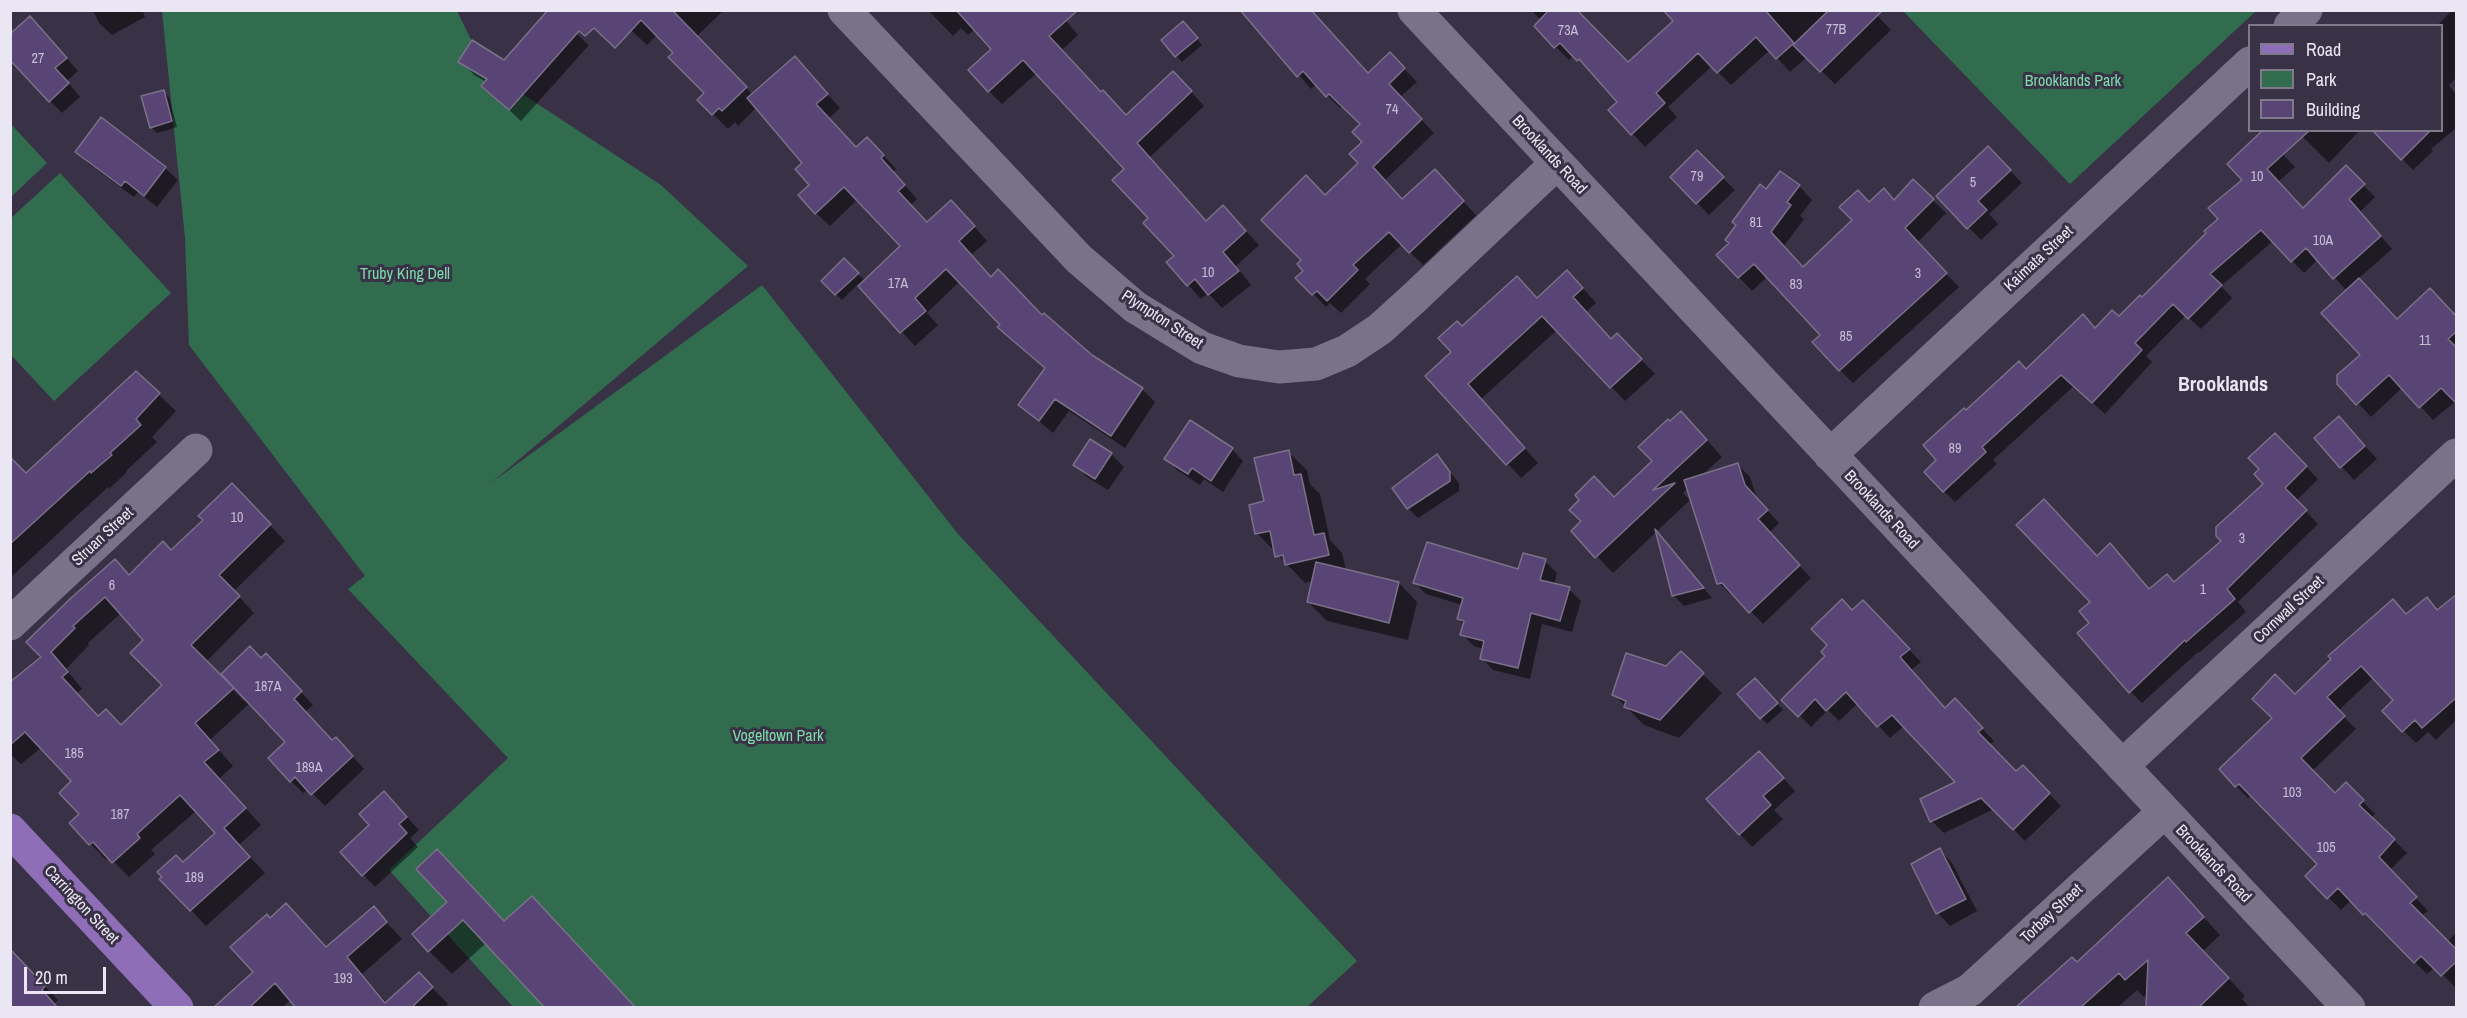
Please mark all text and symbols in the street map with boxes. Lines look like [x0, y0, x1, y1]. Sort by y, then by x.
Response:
house number: 77B [1826, 22, 1846, 38]
house number: 73A [1558, 23, 1578, 39]
legend [2248, 24, 2443, 132]
text: Road [2306, 37, 2341, 62]
house number: 27 [32, 51, 44, 67]
text: Park [2306, 67, 2336, 92]
park label: Brooklands Park [2025, 72, 2121, 92]
text: Building [2306, 97, 2360, 122]
house number: 74 [1386, 102, 1398, 118]
street label: Brooklands Road [1508, 112, 1590, 198]
house number: 79 [1691, 169, 1703, 185]
house number: 10 [2251, 169, 2263, 185]
house number: 5 [1970, 175, 1976, 191]
house number: 81 [1750, 215, 1762, 231]
street label: Kaimata Street [2000, 222, 2078, 296]
house number: 10A [2313, 233, 2333, 249]
park label: Truby King Dell [360, 265, 450, 285]
house number: 10 [1202, 265, 1214, 281]
house number: 3 [1915, 266, 1921, 282]
house number: 17A [888, 276, 908, 292]
house number: 83 [1790, 277, 1802, 293]
street label: Plympton Street [1118, 287, 1206, 353]
house number: 85 [1840, 329, 1852, 345]
house number: 11 [2419, 333, 2431, 349]
district label: Brooklands [2178, 374, 2268, 398]
house number: 89 [1949, 441, 1961, 457]
street label: Brooklands Road [1840, 467, 1922, 553]
street label: Struan Street [68, 504, 138, 570]
house number: 10 [231, 510, 243, 526]
house number: 3 [2239, 531, 2245, 547]
street label: Cornwall Street [2250, 572, 2328, 648]
house number: 6 [109, 578, 115, 594]
house number: 1 [2200, 582, 2206, 598]
house number: 187A [255, 679, 281, 695]
park label: Vogeltown Park [732, 727, 824, 747]
house number: 185 [64, 746, 84, 762]
house number: 189A [296, 760, 322, 776]
house number: 103 [2282, 785, 2302, 801]
house number: 187 [110, 807, 130, 823]
street label: Brooklands Road [2171, 821, 2255, 907]
house number: 105 [2316, 840, 2336, 856]
street label: Carrington Street [40, 862, 122, 948]
house number: 189 [184, 870, 204, 886]
street label: Torbay Street [2017, 880, 2087, 948]
scale bar [27, 955, 110, 993]
text: 20 m [35, 965, 68, 990]
house number: 193 [333, 971, 353, 987]

